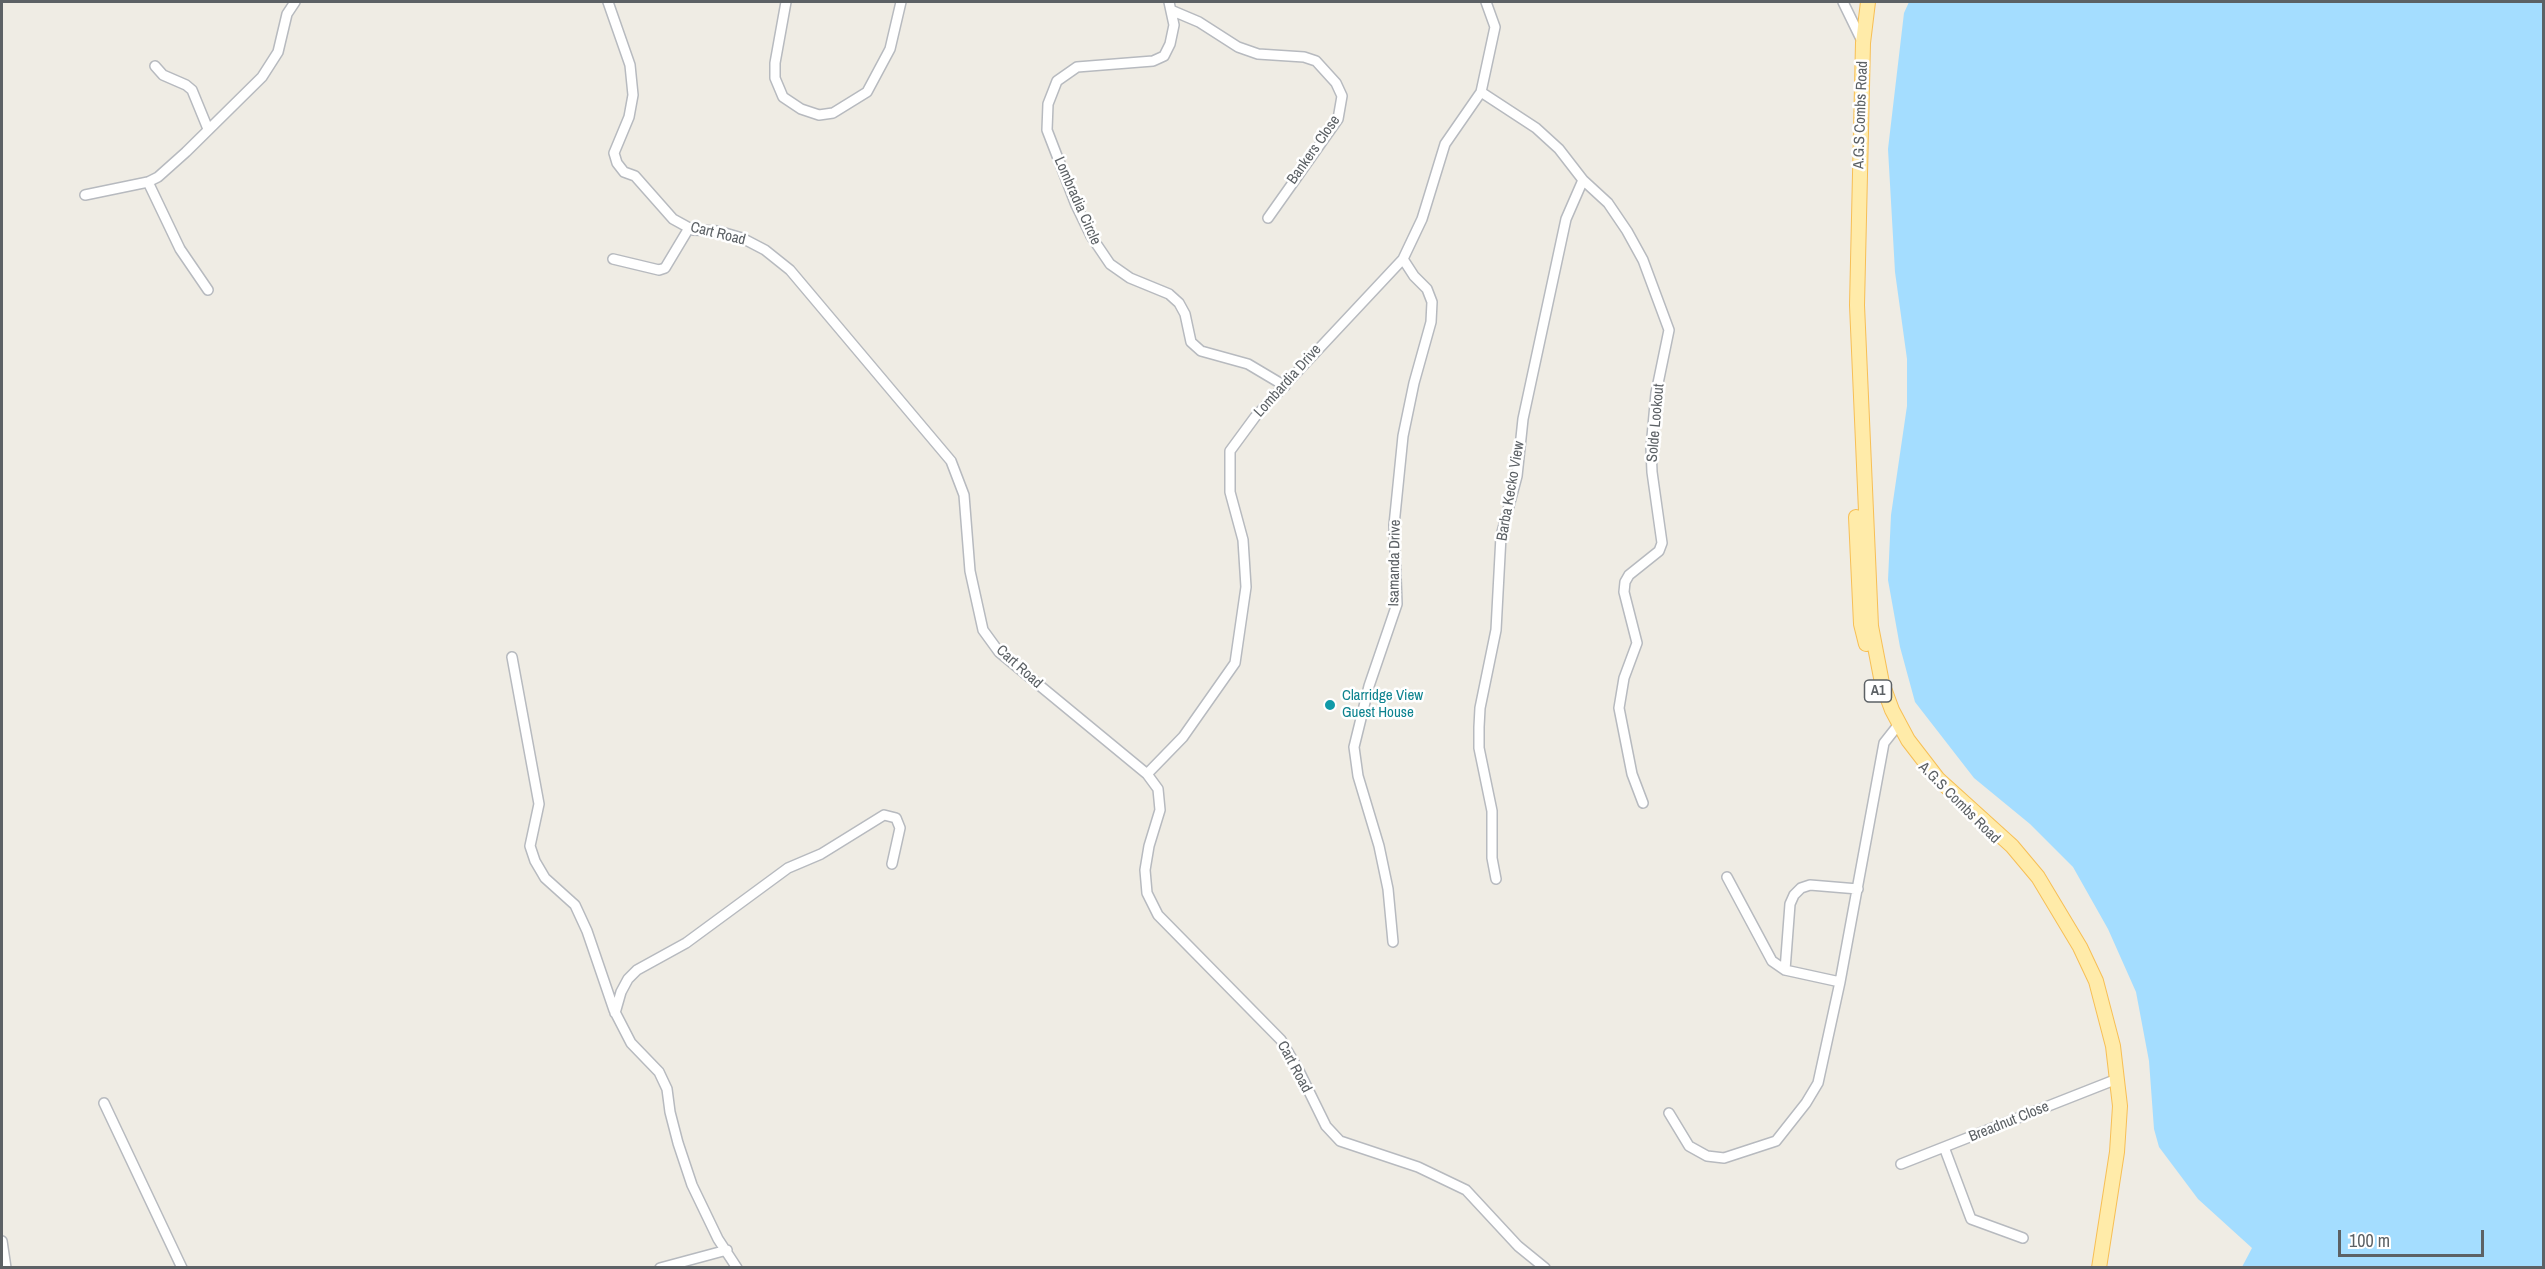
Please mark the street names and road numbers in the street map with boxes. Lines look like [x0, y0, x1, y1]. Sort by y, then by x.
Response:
street label: A.G.S Combs Road [1850, 61, 1872, 169]
street label: Bankers Close [1284, 112, 1344, 188]
street label: Lombradia Circle [1050, 154, 1104, 248]
street label: Cart Road [689, 218, 747, 250]
street label: Lombardia Drive [1251, 341, 1325, 421]
street label: Solde Lookout [1644, 383, 1668, 463]
street label: Barba Kecko View [1493, 440, 1529, 542]
street label: Isamanda Drive [1385, 519, 1405, 607]
street label: Cart Road [992, 642, 1046, 692]
road number: A1 [1864, 680, 1892, 702]
street label: A.G.S Combs Road [1914, 758, 2004, 848]
street label: Cart Road [1273, 1038, 1315, 1096]
street label: Breadnut Close [1966, 1098, 2052, 1146]

